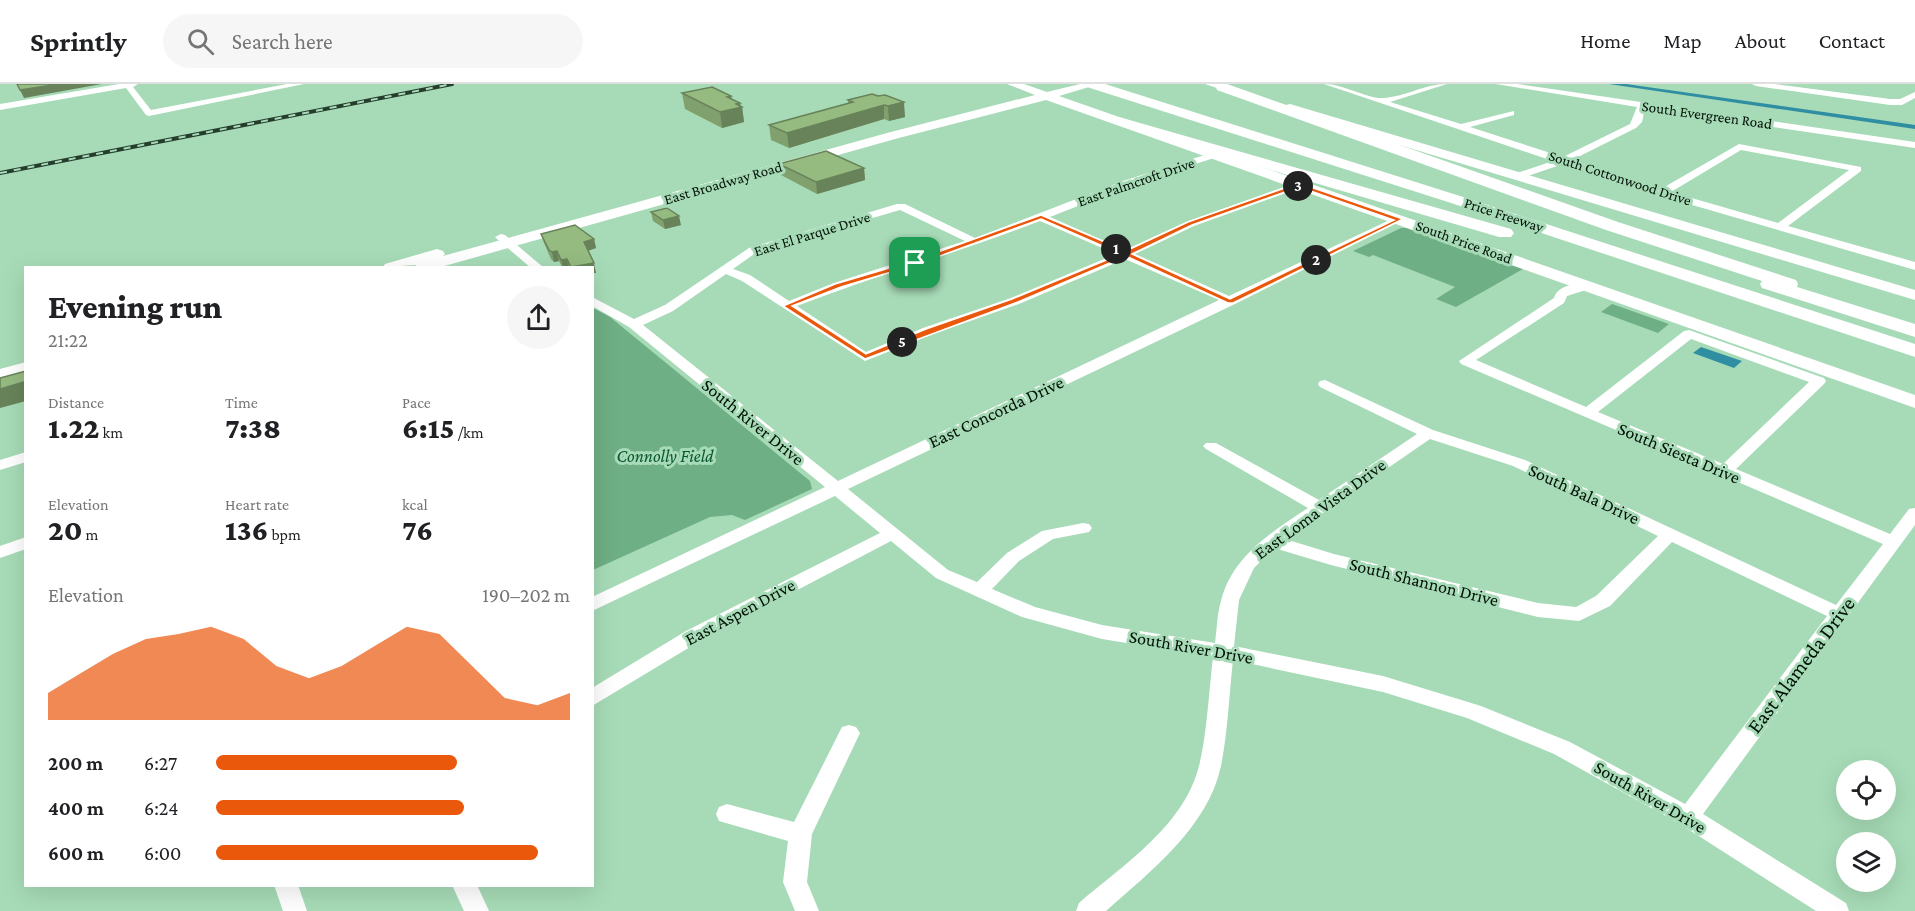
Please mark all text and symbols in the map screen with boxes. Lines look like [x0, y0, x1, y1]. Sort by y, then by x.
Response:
search box [163, 14, 583, 68]
icon: search [184, 25, 217, 58]
text: Sprintly [30, 26, 127, 57]
text: Search here [232, 29, 333, 54]
text: Home [1580, 29, 1630, 53]
text: Map [1663, 29, 1702, 53]
text: About [1735, 29, 1786, 53]
text: Contact [1819, 29, 1885, 53]
street label: South Evergreen Road [1641, 98, 1773, 133]
street label: South Cottonwood Drive [1547, 147, 1694, 209]
street label: East Palmcroft Drive [1075, 154, 1197, 210]
street label: East Broadway Road [662, 158, 784, 208]
pin: 3 [1283, 171, 1313, 201]
text: 3 [1294, 177, 1302, 194]
street label: Price Freeway [1462, 195, 1546, 236]
street label: East El Parque Drive [752, 209, 873, 260]
street label: South Price Road [1414, 217, 1514, 267]
pin: 1 [1101, 234, 1131, 264]
pin [889, 237, 940, 288]
text: 1 [1113, 240, 1119, 257]
pin: 2 [1301, 245, 1331, 275]
icon: arrive [898, 246, 931, 279]
text: 2 [1312, 251, 1320, 268]
button: share [507, 286, 570, 349]
text: Evening run [48, 288, 222, 325]
pin: 5 [887, 327, 917, 357]
text: 21:22 [48, 329, 88, 351]
text: 5 [898, 333, 906, 350]
street label: East Concorda Drive [925, 372, 1067, 452]
street label: South River Drive [698, 375, 808, 469]
text: Distance [48, 394, 104, 411]
text: Time [225, 394, 258, 411]
text: Pace [402, 394, 431, 411]
text: 1.22 [48, 411, 100, 444]
text: 7:38 [225, 411, 281, 444]
text: 6:15 [402, 411, 454, 444]
street label: South Siesta Drive [1615, 418, 1743, 488]
text: km [100, 424, 123, 441]
text: /km [454, 424, 484, 441]
park label: Connolly Field [616, 446, 714, 466]
street label: East Loma Vista Drive [1251, 455, 1389, 563]
street label: South Bala Drive [1526, 460, 1643, 528]
text: Elevation [48, 496, 109, 513]
text: Heart rate [225, 496, 289, 513]
text: kcal [402, 496, 428, 513]
text: 20 [48, 513, 82, 546]
text: 136 [225, 513, 268, 546]
text: 76 [402, 513, 433, 546]
text: m [82, 526, 98, 543]
text: bpm [268, 526, 301, 543]
street label: South Shannon Drive [1347, 554, 1501, 610]
street label: East Aspen Drive [682, 575, 798, 649]
text: Elevation [48, 584, 124, 606]
text: 190–202 m [482, 584, 570, 606]
street label: East Alameda Drive [1742, 592, 1860, 738]
street label: South River Drive [1127, 626, 1255, 668]
text: 200 m [48, 752, 103, 774]
text: 6:27 [144, 752, 177, 774]
street label: South River Drive [1591, 757, 1709, 837]
map controls [1836, 760, 1896, 892]
button: locate [1836, 760, 1896, 820]
text: 400 m [48, 797, 104, 819]
text: 6:24 [144, 797, 178, 819]
button: layers [1836, 832, 1896, 892]
text: 600 m [48, 842, 104, 864]
text: 6:00 [144, 842, 181, 864]

